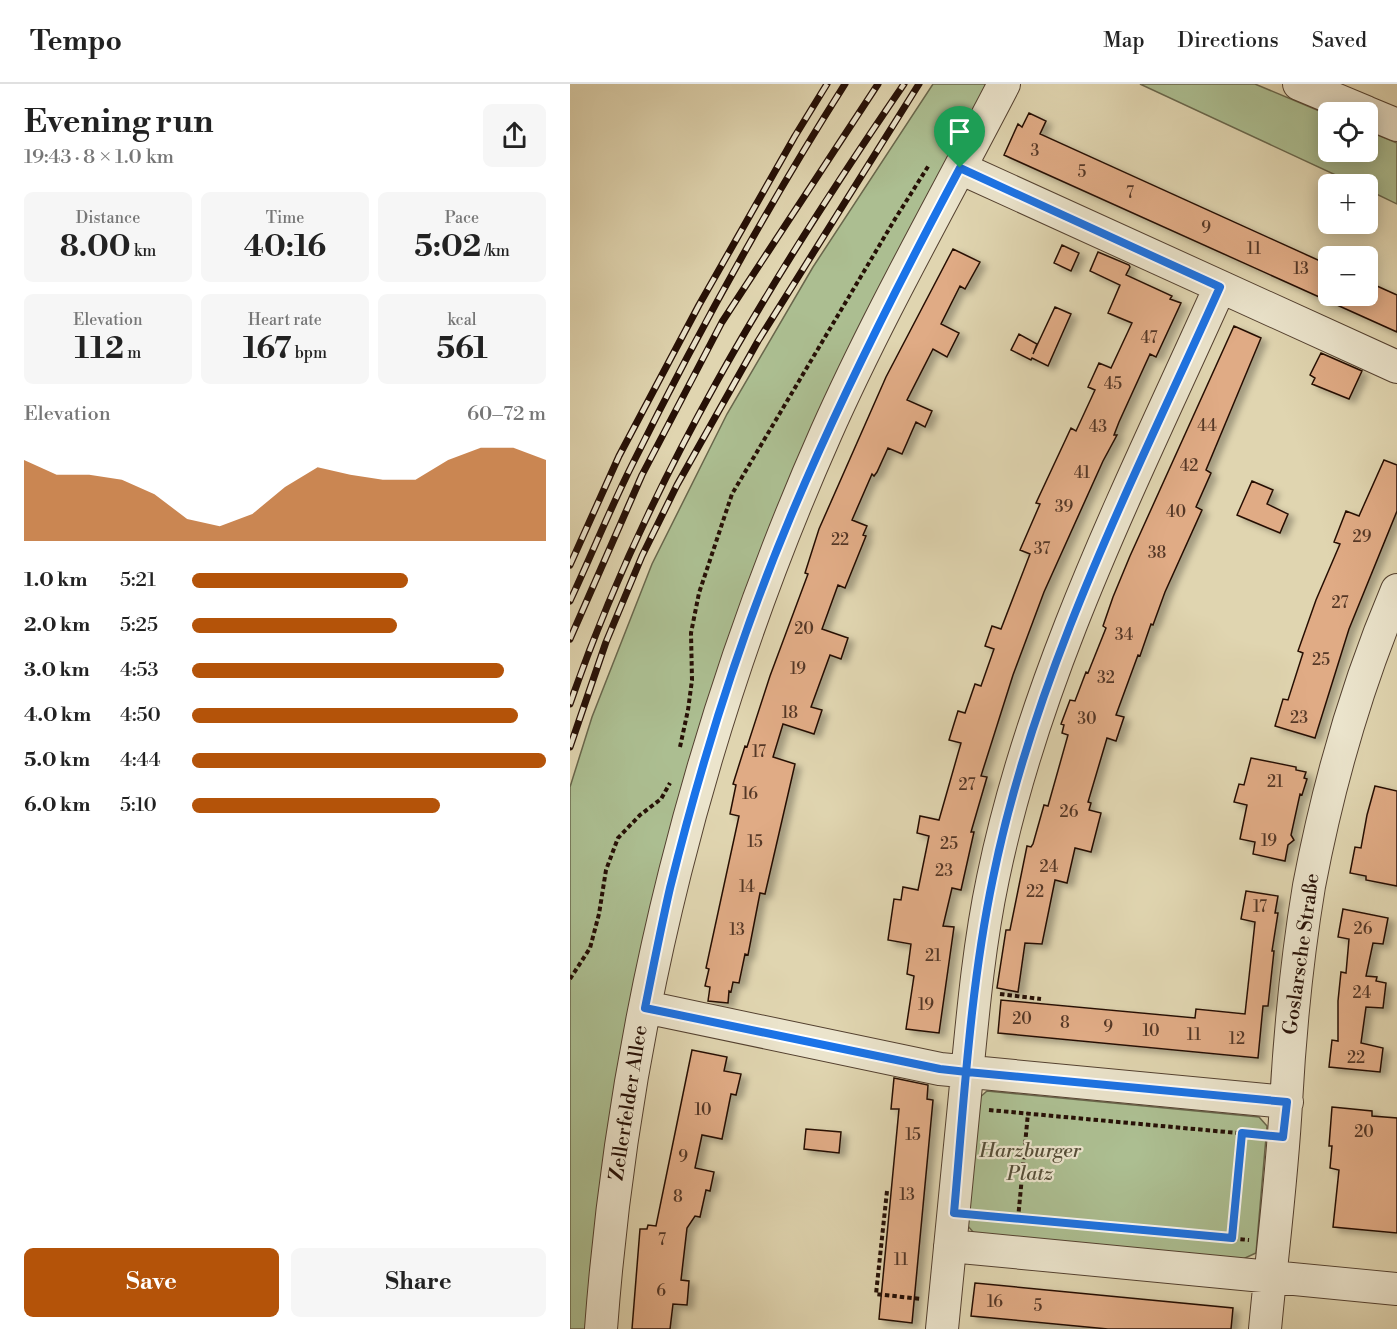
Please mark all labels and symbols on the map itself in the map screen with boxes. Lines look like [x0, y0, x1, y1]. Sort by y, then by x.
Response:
pin [934, 106, 985, 168]
house number: 3 [1031, 141, 1040, 161]
house number: 5 [1078, 162, 1087, 182]
house number: 7 [1126, 183, 1134, 203]
house number: 9 [1201, 218, 1211, 238]
house number: 11 [1247, 239, 1261, 259]
house number: 13 [1293, 259, 1309, 279]
house number: 47 [1141, 328, 1157, 348]
house number: 45 [1104, 374, 1122, 394]
house number: 44 [1197, 416, 1217, 436]
house number: 43 [1089, 417, 1107, 437]
house number: 42 [1180, 456, 1198, 476]
house number: 41 [1074, 463, 1090, 483]
house number: 39 [1055, 497, 1074, 517]
house number: 40 [1166, 502, 1186, 522]
house number: 29 [1353, 527, 1372, 547]
house number: 22 [831, 530, 849, 550]
house number: 37 [1034, 539, 1050, 559]
house number: 38 [1148, 543, 1167, 563]
house number: 27 [1331, 593, 1349, 613]
house number: 20 [794, 619, 814, 639]
house number: 34 [1115, 625, 1134, 645]
house number: 25 [1312, 650, 1330, 670]
house number: 19 [790, 659, 806, 679]
house number: 32 [1097, 668, 1115, 688]
house number: 18 [782, 703, 798, 723]
house number: 23 [1290, 708, 1308, 728]
house number: 30 [1077, 709, 1097, 729]
house number: 17 [752, 742, 766, 762]
house number: 21 [1267, 772, 1283, 792]
house number: 27 [958, 775, 976, 795]
house number: 16 [742, 784, 758, 804]
house number: 26 [1060, 802, 1079, 822]
house number: 19 [1261, 831, 1277, 851]
house number: 15 [747, 832, 763, 852]
house number: 25 [940, 834, 958, 854]
house number: 24 [1040, 857, 1059, 877]
house number: 23 [935, 861, 953, 881]
street label: Goslarsche Straße [1278, 872, 1326, 1036]
house number: 14 [739, 877, 755, 897]
house number: 22 [1026, 882, 1044, 902]
house number: 17 [1253, 897, 1267, 917]
house number: 26 [1354, 919, 1373, 939]
house number: 13 [729, 920, 745, 940]
house number: 21 [925, 946, 941, 966]
house number: 24 [1353, 983, 1372, 1003]
house number: 19 [918, 995, 934, 1015]
house number: 20 [1012, 1009, 1032, 1029]
house number: 8 [1060, 1013, 1070, 1033]
house number: 9 [1103, 1017, 1113, 1037]
house number: 10 [1143, 1021, 1160, 1041]
street label: Zellerfelder Allee [604, 1023, 654, 1183]
house number: 11 [1187, 1025, 1201, 1045]
house number: 12 [1229, 1029, 1245, 1049]
house number: 22 [1347, 1048, 1365, 1068]
house number: 10 [695, 1100, 712, 1120]
house number: 20 [1354, 1122, 1374, 1142]
house number: 15 [905, 1125, 921, 1145]
park label: Harzburger Platz [978, 1139, 1082, 1187]
house number: 9 [678, 1147, 688, 1167]
house number: 13 [899, 1185, 915, 1205]
house number: 8 [673, 1187, 683, 1207]
house number: 7 [658, 1230, 666, 1250]
house number: 11 [894, 1250, 908, 1270]
house number: 6 [656, 1281, 666, 1301]
house number: 16 [987, 1292, 1003, 1312]
house number: 5 [1034, 1296, 1043, 1316]

